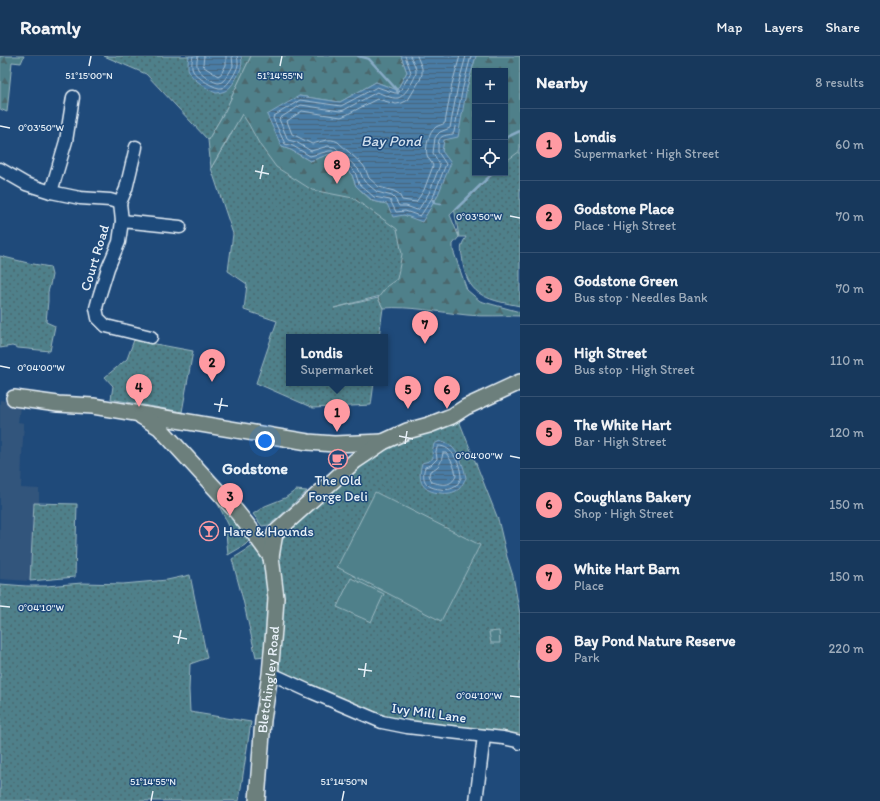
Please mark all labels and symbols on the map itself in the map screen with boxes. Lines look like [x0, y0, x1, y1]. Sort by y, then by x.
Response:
text: 51°15'00"N [65, 69, 113, 82]
text: 51°14'55"N [257, 69, 303, 82]
text: 0°03'50"W [18, 121, 65, 134]
water label: Bay Pond [361, 132, 423, 150]
pin: 8 [324, 151, 350, 184]
text: 0°03'50"W [456, 210, 503, 223]
street label: Court Road [77, 222, 113, 293]
pin: 7 [412, 311, 438, 344]
pin: 2 [199, 349, 225, 382]
text: 0°04'00"W [17, 361, 65, 374]
pin: 4 [126, 374, 152, 407]
pin: 5 [395, 376, 421, 409]
pin: 6 [434, 376, 460, 409]
pin: 1 [324, 399, 350, 432]
your location [255, 431, 275, 451]
cafe icon: The Old Forge Deli [327, 448, 349, 470]
text: 0°04'00"W [455, 449, 503, 462]
district label: Godstone [222, 459, 288, 478]
place label: The Old Forge Deli [308, 472, 368, 505]
pin: 3 [217, 483, 243, 516]
bar icon: Hare & Hounds [198, 520, 220, 542]
place label: Hare & Hounds [223, 523, 314, 540]
text: 0°04'10"W [18, 601, 65, 614]
street label: Bletchingley Road [254, 625, 283, 734]
text: 0°04'10"W [456, 689, 503, 702]
street label: Ivy Mill Lane [391, 699, 468, 727]
text: 51°14'55"N [130, 775, 176, 788]
text: 51°14'50"N [320, 775, 368, 788]

